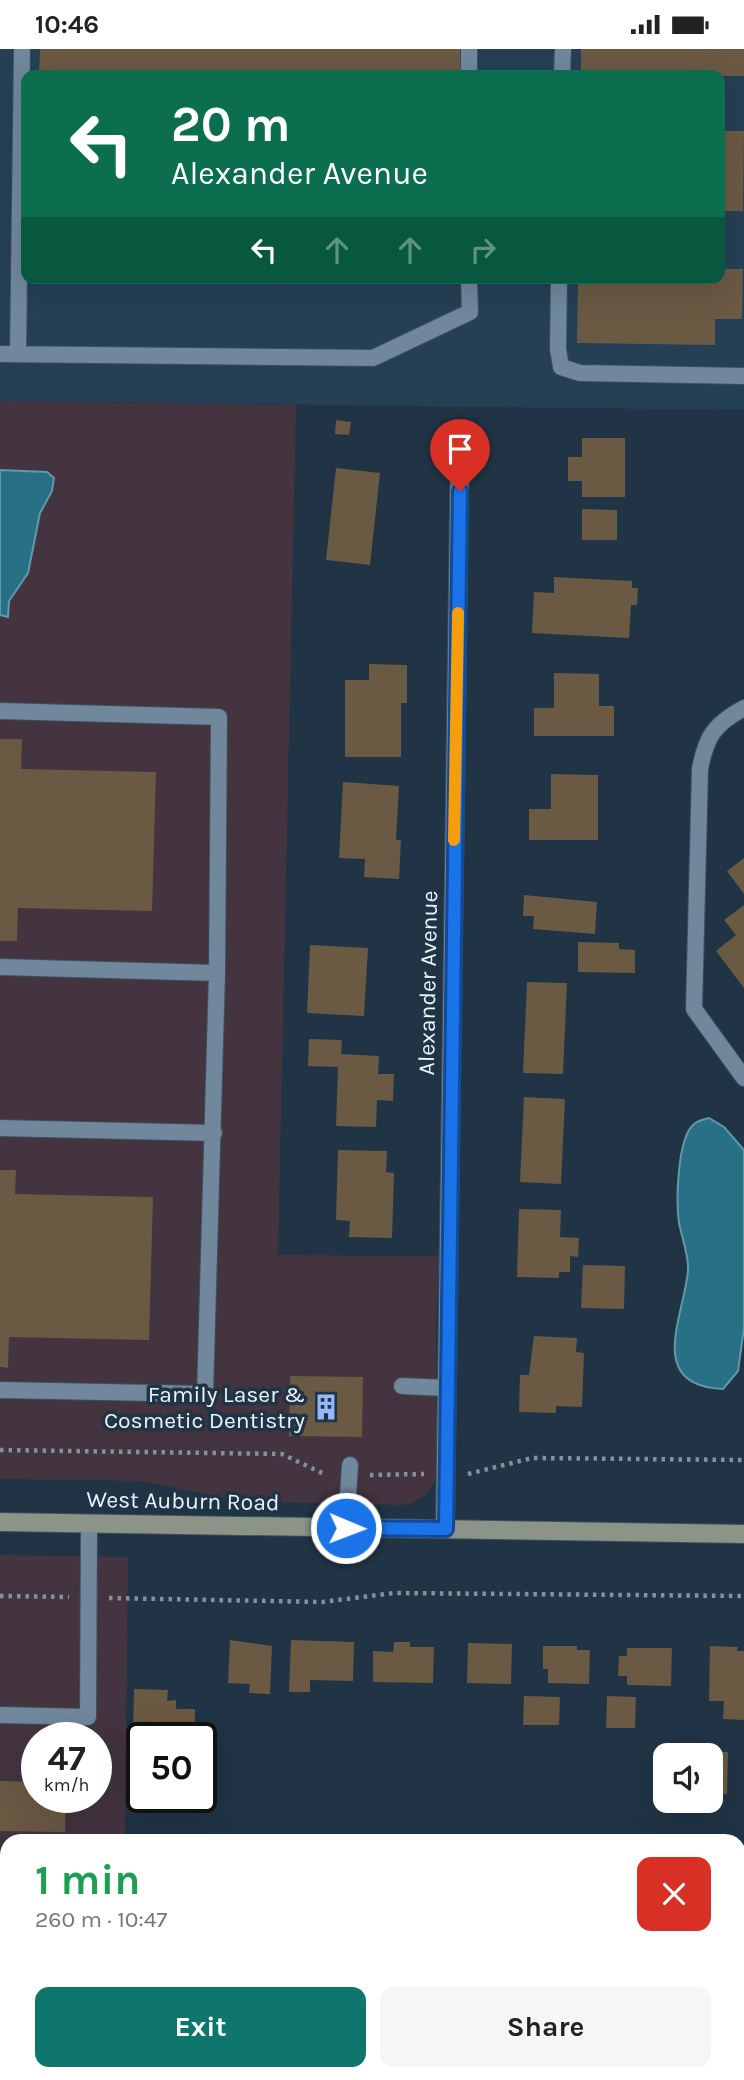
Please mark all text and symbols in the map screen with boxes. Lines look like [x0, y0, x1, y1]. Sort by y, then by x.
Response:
text: 10:46 [35, 9, 99, 40]
text: 20 m [171, 96, 291, 153]
icon: left [56, 98, 147, 189]
text: Alexander Avenue [171, 155, 428, 192]
icon: left [245, 231, 283, 269]
icon: ahead [318, 231, 356, 269]
icon: ahead [391, 231, 429, 269]
icon: right [464, 231, 502, 269]
pin [430, 419, 490, 491]
icon: arrive [441, 430, 479, 468]
street label: Alexander Avenue [413, 890, 443, 1076]
place label: Family Laser & Cosmetic Dentistry [104, 1381, 305, 1434]
building icon: Family Laser & Cosmetic Dentistry [311, 1392, 341, 1422]
street label: West Auburn Road [86, 1486, 280, 1516]
position arrow [309, 1491, 383, 1565]
speed limit sign: 50 [126, 1722, 217, 1813]
text: 47 [47, 1738, 86, 1779]
map controls [653, 1743, 723, 1813]
button: sound [653, 1743, 723, 1813]
text: km/h [44, 1774, 89, 1796]
text: 1 min [35, 1855, 140, 1905]
button: close [637, 1857, 711, 1931]
text: 260 m · 10:47 [35, 1906, 167, 1933]
button: Exit [35, 1987, 366, 2067]
button: Share [380, 1987, 711, 2067]

